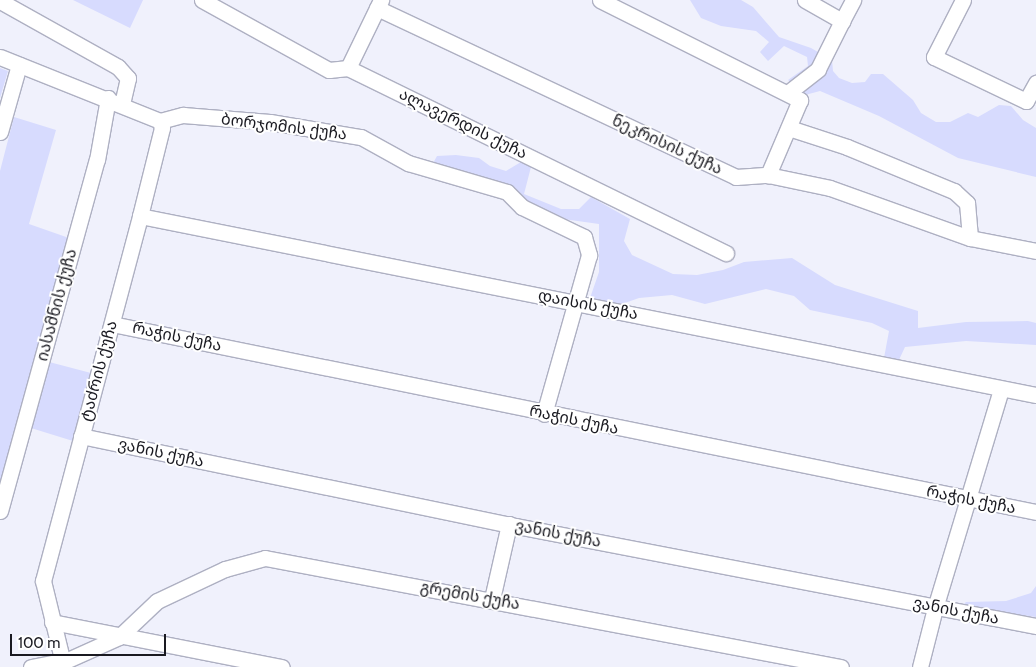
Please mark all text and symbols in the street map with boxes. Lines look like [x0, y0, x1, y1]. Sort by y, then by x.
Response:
street label: ალავერდის ქუჩა [396, 85, 530, 163]
street label: ბორჯომის ქუჩა [220, 110, 348, 144]
street label: ნეკრისის ქუჩა [609, 111, 725, 179]
street label: იასამნის ქუჩა [33, 247, 81, 363]
street label: დაისის ქუჩა [536, 286, 640, 324]
street label: რაჭის ქუჩა [131, 318, 223, 356]
street label: ტაძრის ქუჩა [76, 319, 122, 423]
street label: რაჭის ქუჩა [528, 401, 620, 439]
street label: ვანის ქუჩა [116, 435, 206, 471]
street label: რაჭის ქუჩა [925, 482, 1017, 518]
street label: ვანის ქუჩა [513, 516, 603, 552]
street label: გრემის ქუჩა [419, 578, 521, 614]
street label: ვანის ქუჩა [911, 593, 1001, 629]
scale bar [12, 624, 169, 656]
text: 100 m [18, 634, 60, 652]

